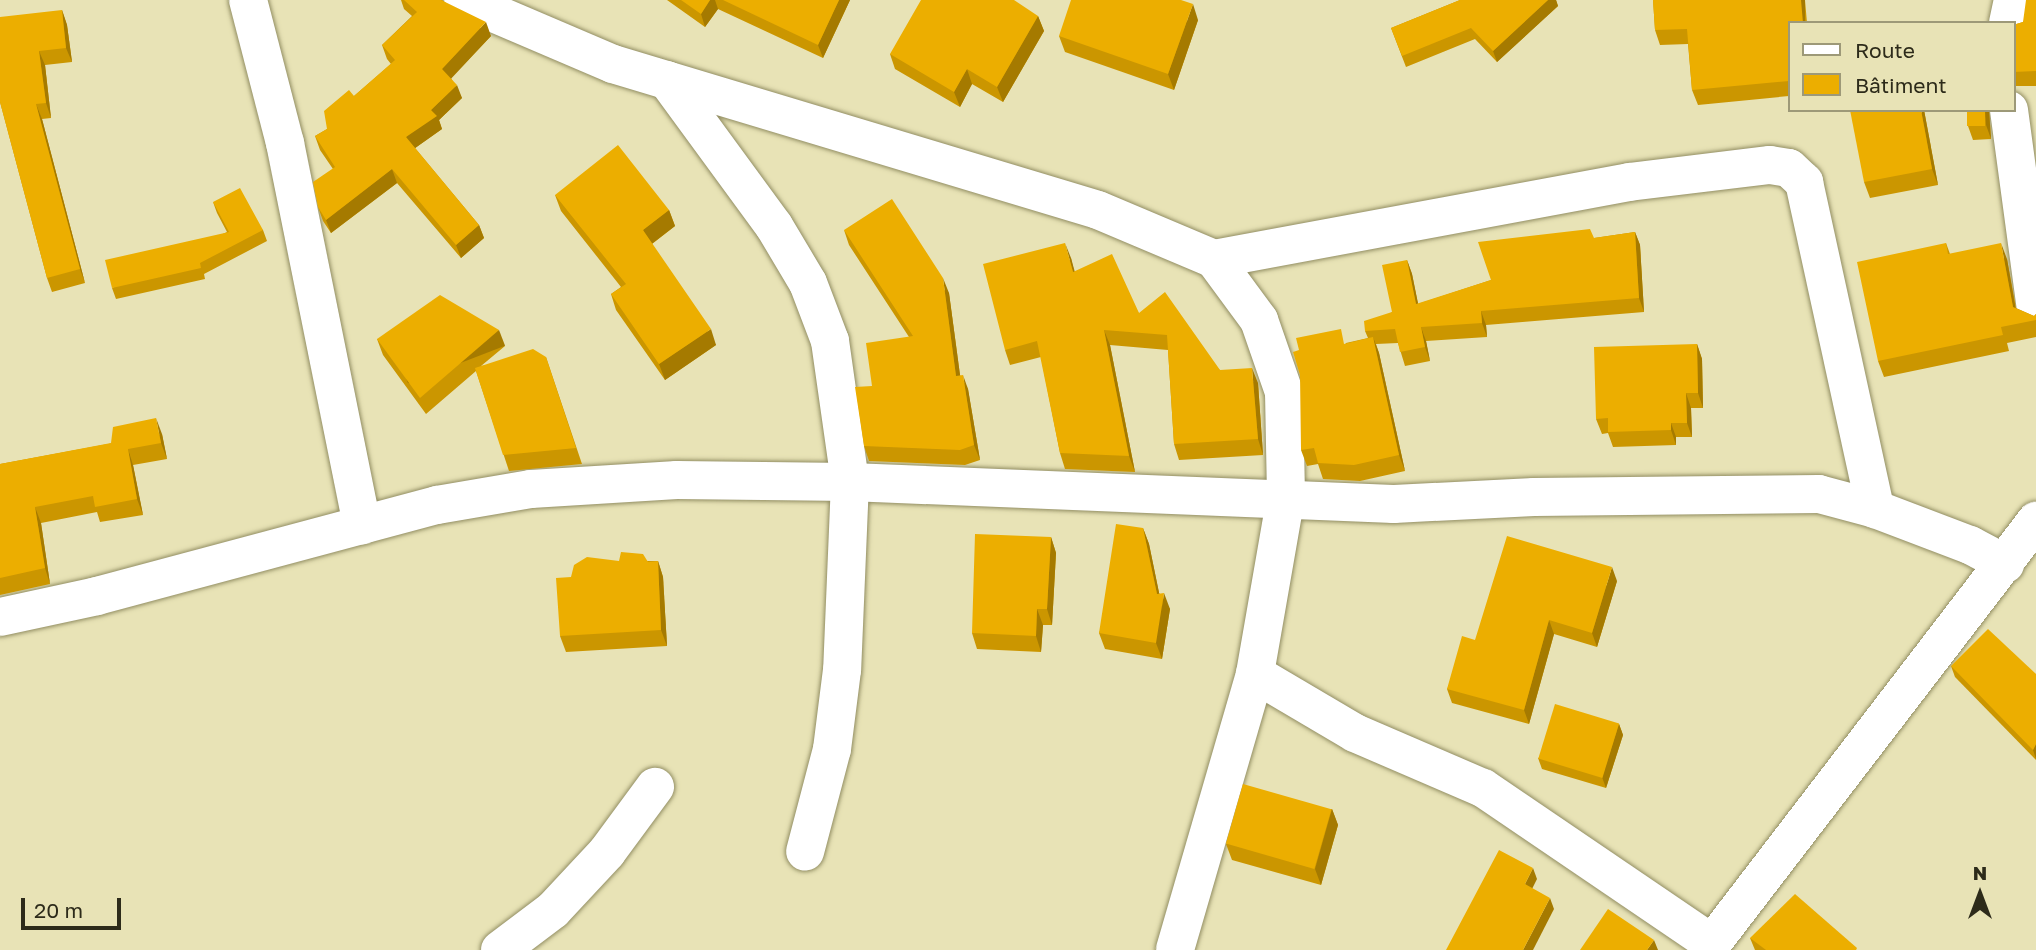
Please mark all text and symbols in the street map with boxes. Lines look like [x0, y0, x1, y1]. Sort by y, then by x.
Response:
legend [1787, 21, 2015, 112]
text: Route [1855, 37, 1915, 63]
text: Bâtiment [1855, 72, 1947, 98]
north arrow [1945, 859, 2015, 929]
text: N [1973, 861, 1987, 884]
scale bar [24, 884, 124, 928]
text: 20 m [34, 897, 83, 923]

